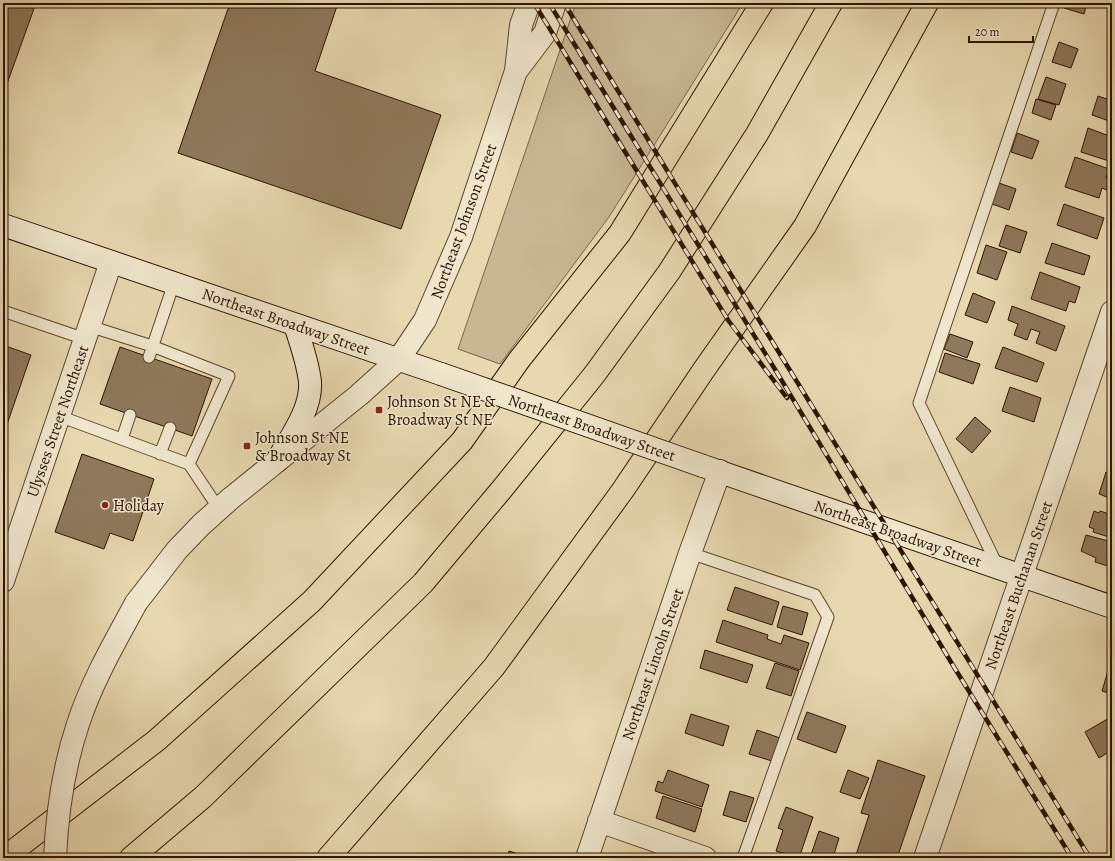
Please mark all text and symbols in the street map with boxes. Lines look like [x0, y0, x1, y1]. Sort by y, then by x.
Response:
scale bar [969, 18, 1033, 44]
text: 20 m [975, 24, 999, 40]
street label: Northeast Johnson Street [426, 140, 502, 302]
street label: Northeast Broadway Street [199, 283, 372, 361]
street label: Ulysses Street Northeast [22, 342, 94, 500]
street label: Northeast Broadway Street [505, 389, 678, 467]
place label: Johnson St NE & Broadway St NE [387, 391, 496, 431]
marker: Johnson St NE & Broadway St NE [374, 405, 384, 415]
place label: Johnson St NE & Broadway St [255, 427, 351, 467]
marker: Johnson St NE & Broadway St [242, 441, 252, 451]
place label: Holiday [113, 495, 165, 517]
street label: Northeast Broadway Street [811, 495, 984, 573]
street label: Northeast Buchanan Street [980, 498, 1058, 673]
marker: Holiday [100, 500, 110, 510]
street label: Northeast Lincoln Street [617, 585, 689, 743]

